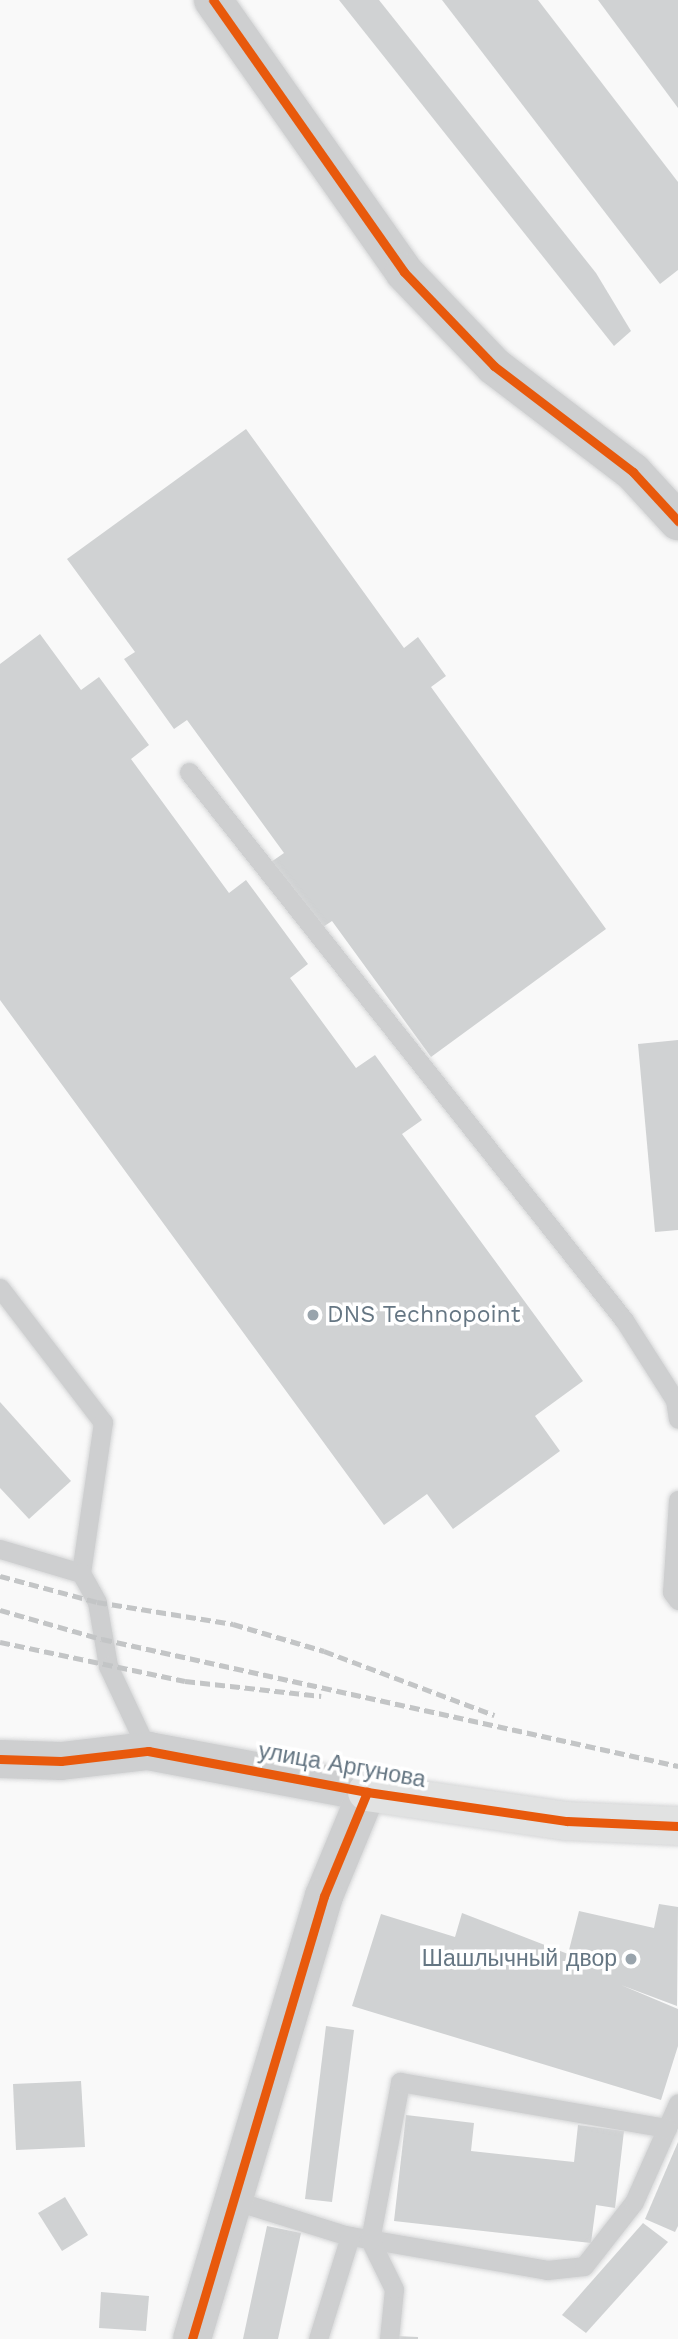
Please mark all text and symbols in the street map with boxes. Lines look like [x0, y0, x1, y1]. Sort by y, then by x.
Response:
place label: DNS Technopoint [327, 1301, 521, 1329]
marker: DNS Technopoint [305, 1307, 321, 1323]
street label: улица Аргунова [256, 1738, 428, 1794]
place label: Шашлычный двор [422, 1945, 617, 1973]
marker: Шашлычный двор [623, 1951, 639, 1967]

